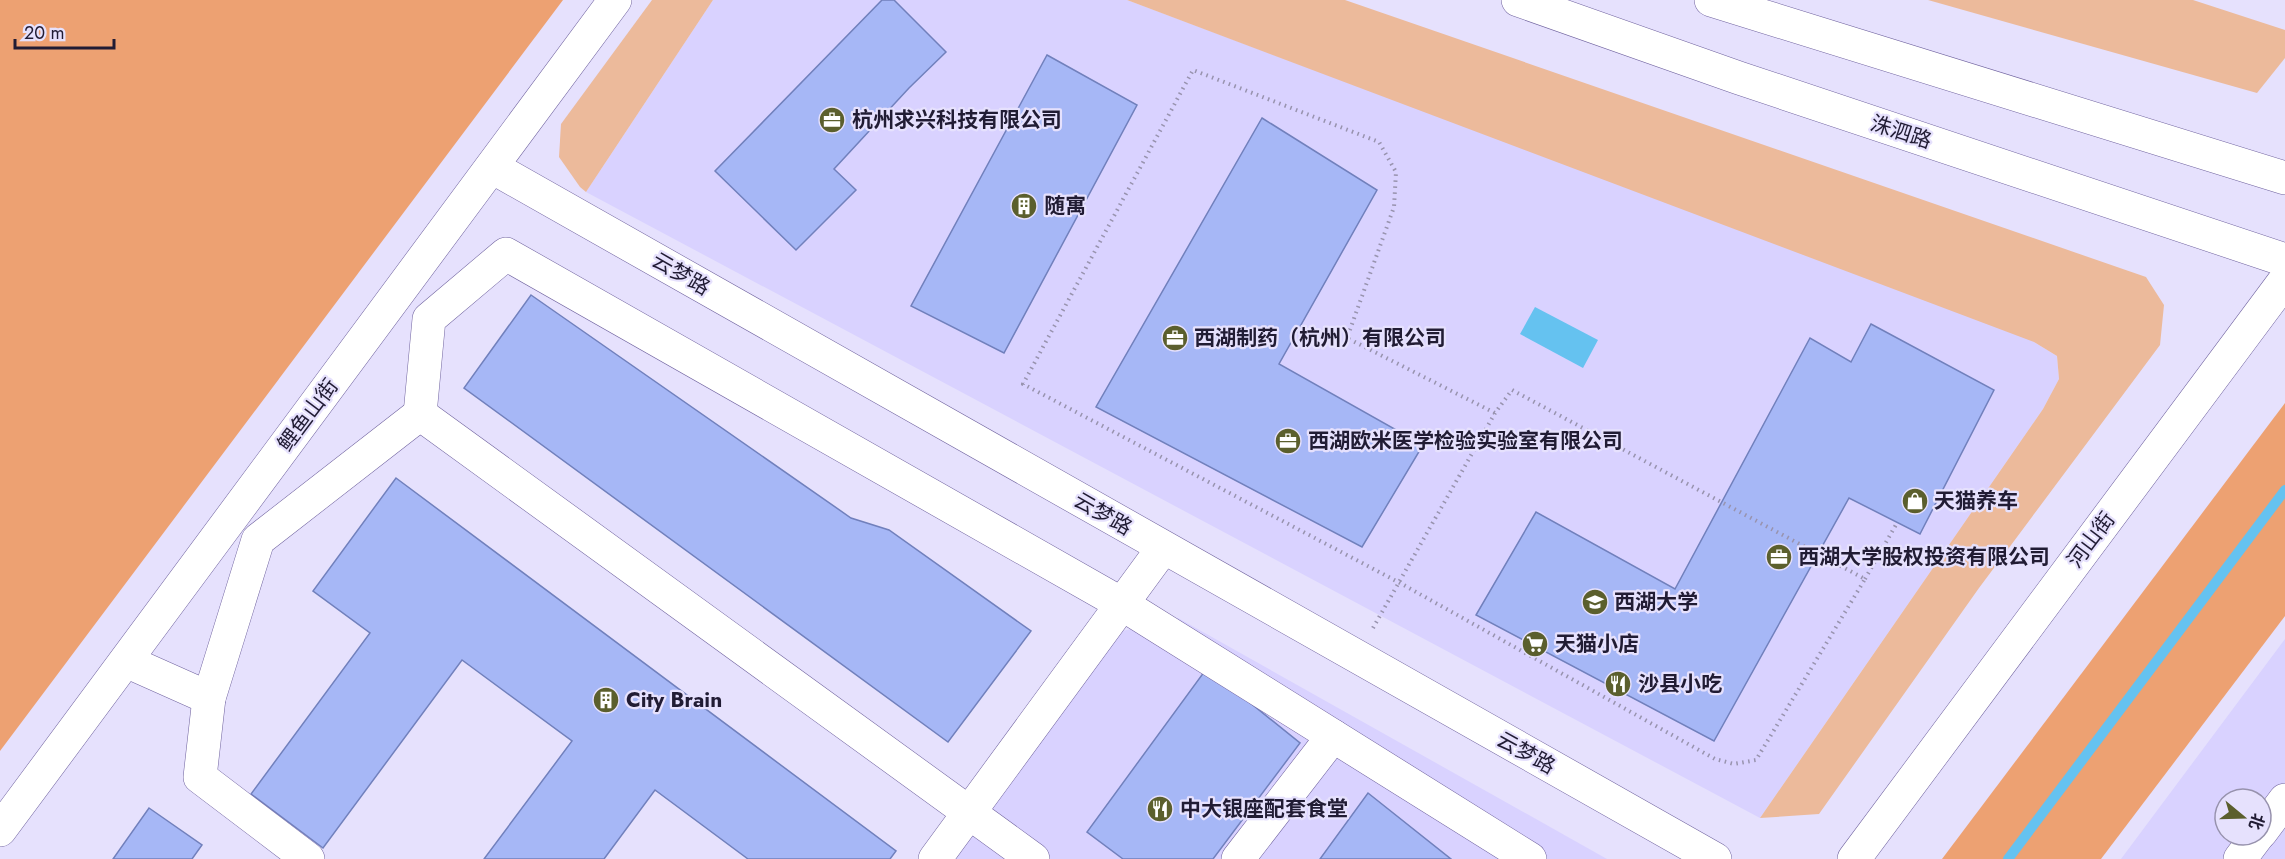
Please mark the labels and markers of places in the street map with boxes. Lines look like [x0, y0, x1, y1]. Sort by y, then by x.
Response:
office icon: 杭州求兴科技有限公司 [817, 105, 847, 135]
place label: 杭州求兴科技有限公司 [852, 105, 1062, 135]
building icon: 随寓 [1009, 191, 1039, 221]
place label: 随寓 [1044, 191, 1086, 221]
office icon: 西湖制药（杭州）有限公司 [1160, 323, 1190, 353]
place label: 西湖制药（杭州）有限公司 [1194, 323, 1446, 353]
office icon: 西湖欧米医学检验实验室有限公司 [1273, 426, 1303, 456]
place label: 西湖欧米医学检验实验室有限公司 [1308, 426, 1623, 456]
shop icon: 天猫养车 [1900, 486, 1930, 516]
place label: 天猫养车 [1934, 486, 2018, 516]
office icon: 西湖大学股权投资有限公司 [1764, 542, 1794, 572]
place label: 西湖大学股权投资有限公司 [1798, 542, 2050, 572]
school or university icon: 西湖大学 [1580, 587, 1610, 617]
place label: 西湖大学 [1614, 587, 1698, 617]
supermarket icon: 天猫小店 [1520, 629, 1550, 659]
place label: 天猫小店 [1555, 629, 1639, 659]
restaurant icon: 沙县小吃 [1603, 669, 1633, 699]
place label: 沙县小吃 [1638, 669, 1722, 699]
building icon: City Brain [591, 685, 621, 715]
place label: City Brain [626, 685, 722, 715]
restaurant icon: 中大银座配套食堂 [1145, 794, 1175, 824]
place label: 中大银座配套食堂 [1180, 794, 1348, 824]

